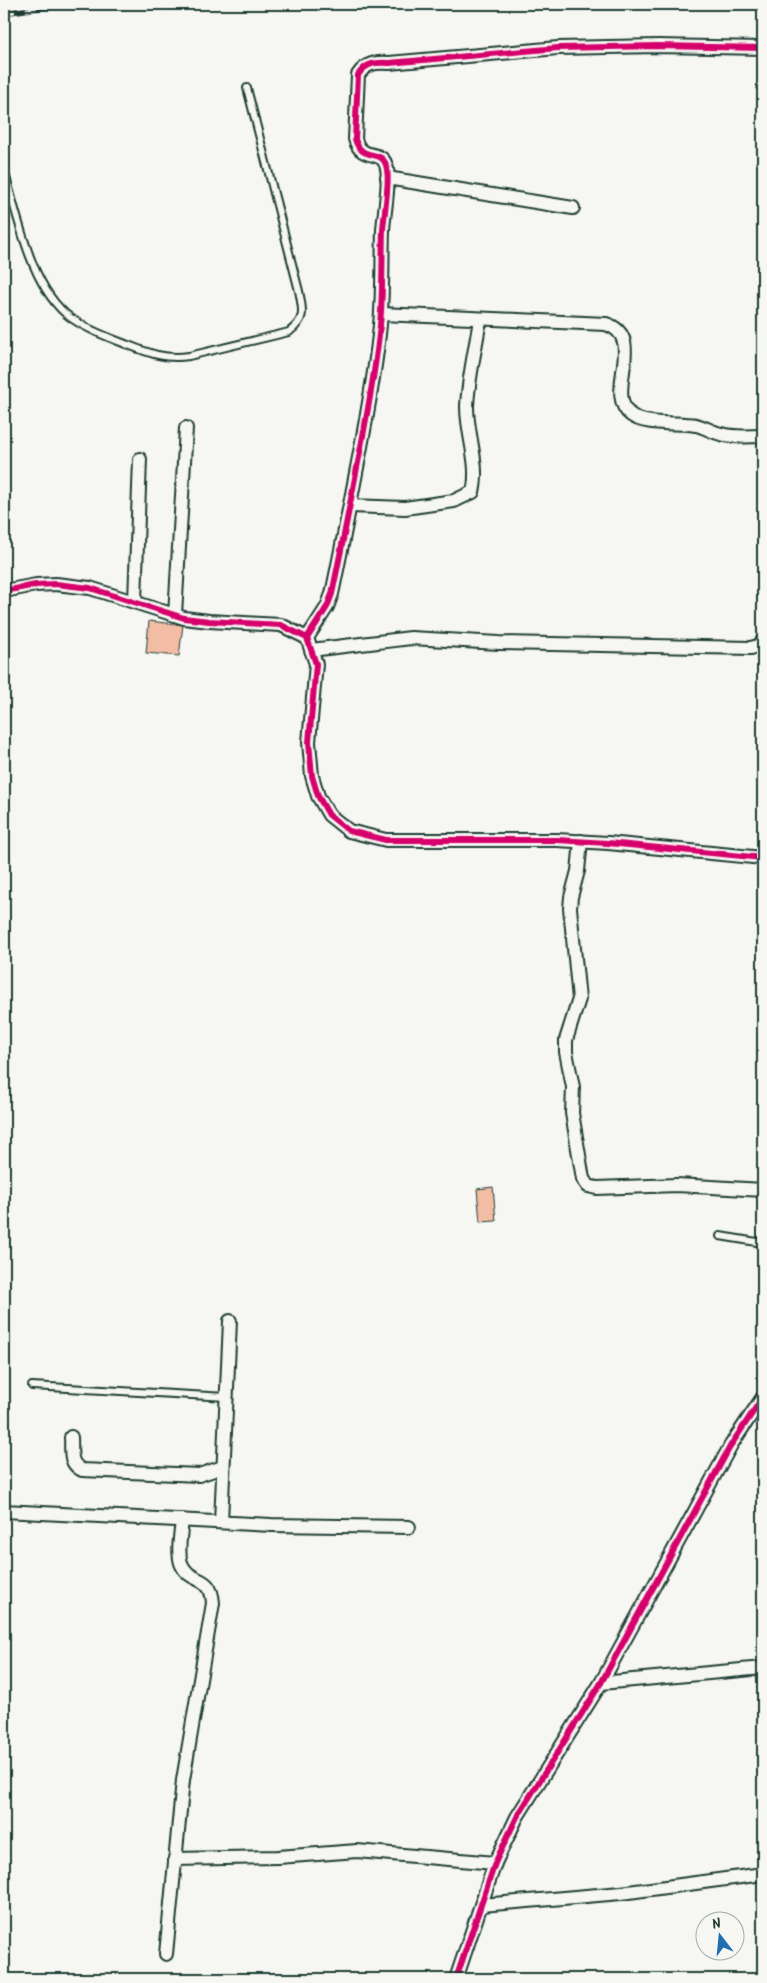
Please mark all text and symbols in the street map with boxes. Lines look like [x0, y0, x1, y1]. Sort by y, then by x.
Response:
north arrow [694, 1910, 744, 1960]
text: N [709, 1913, 724, 1936]

